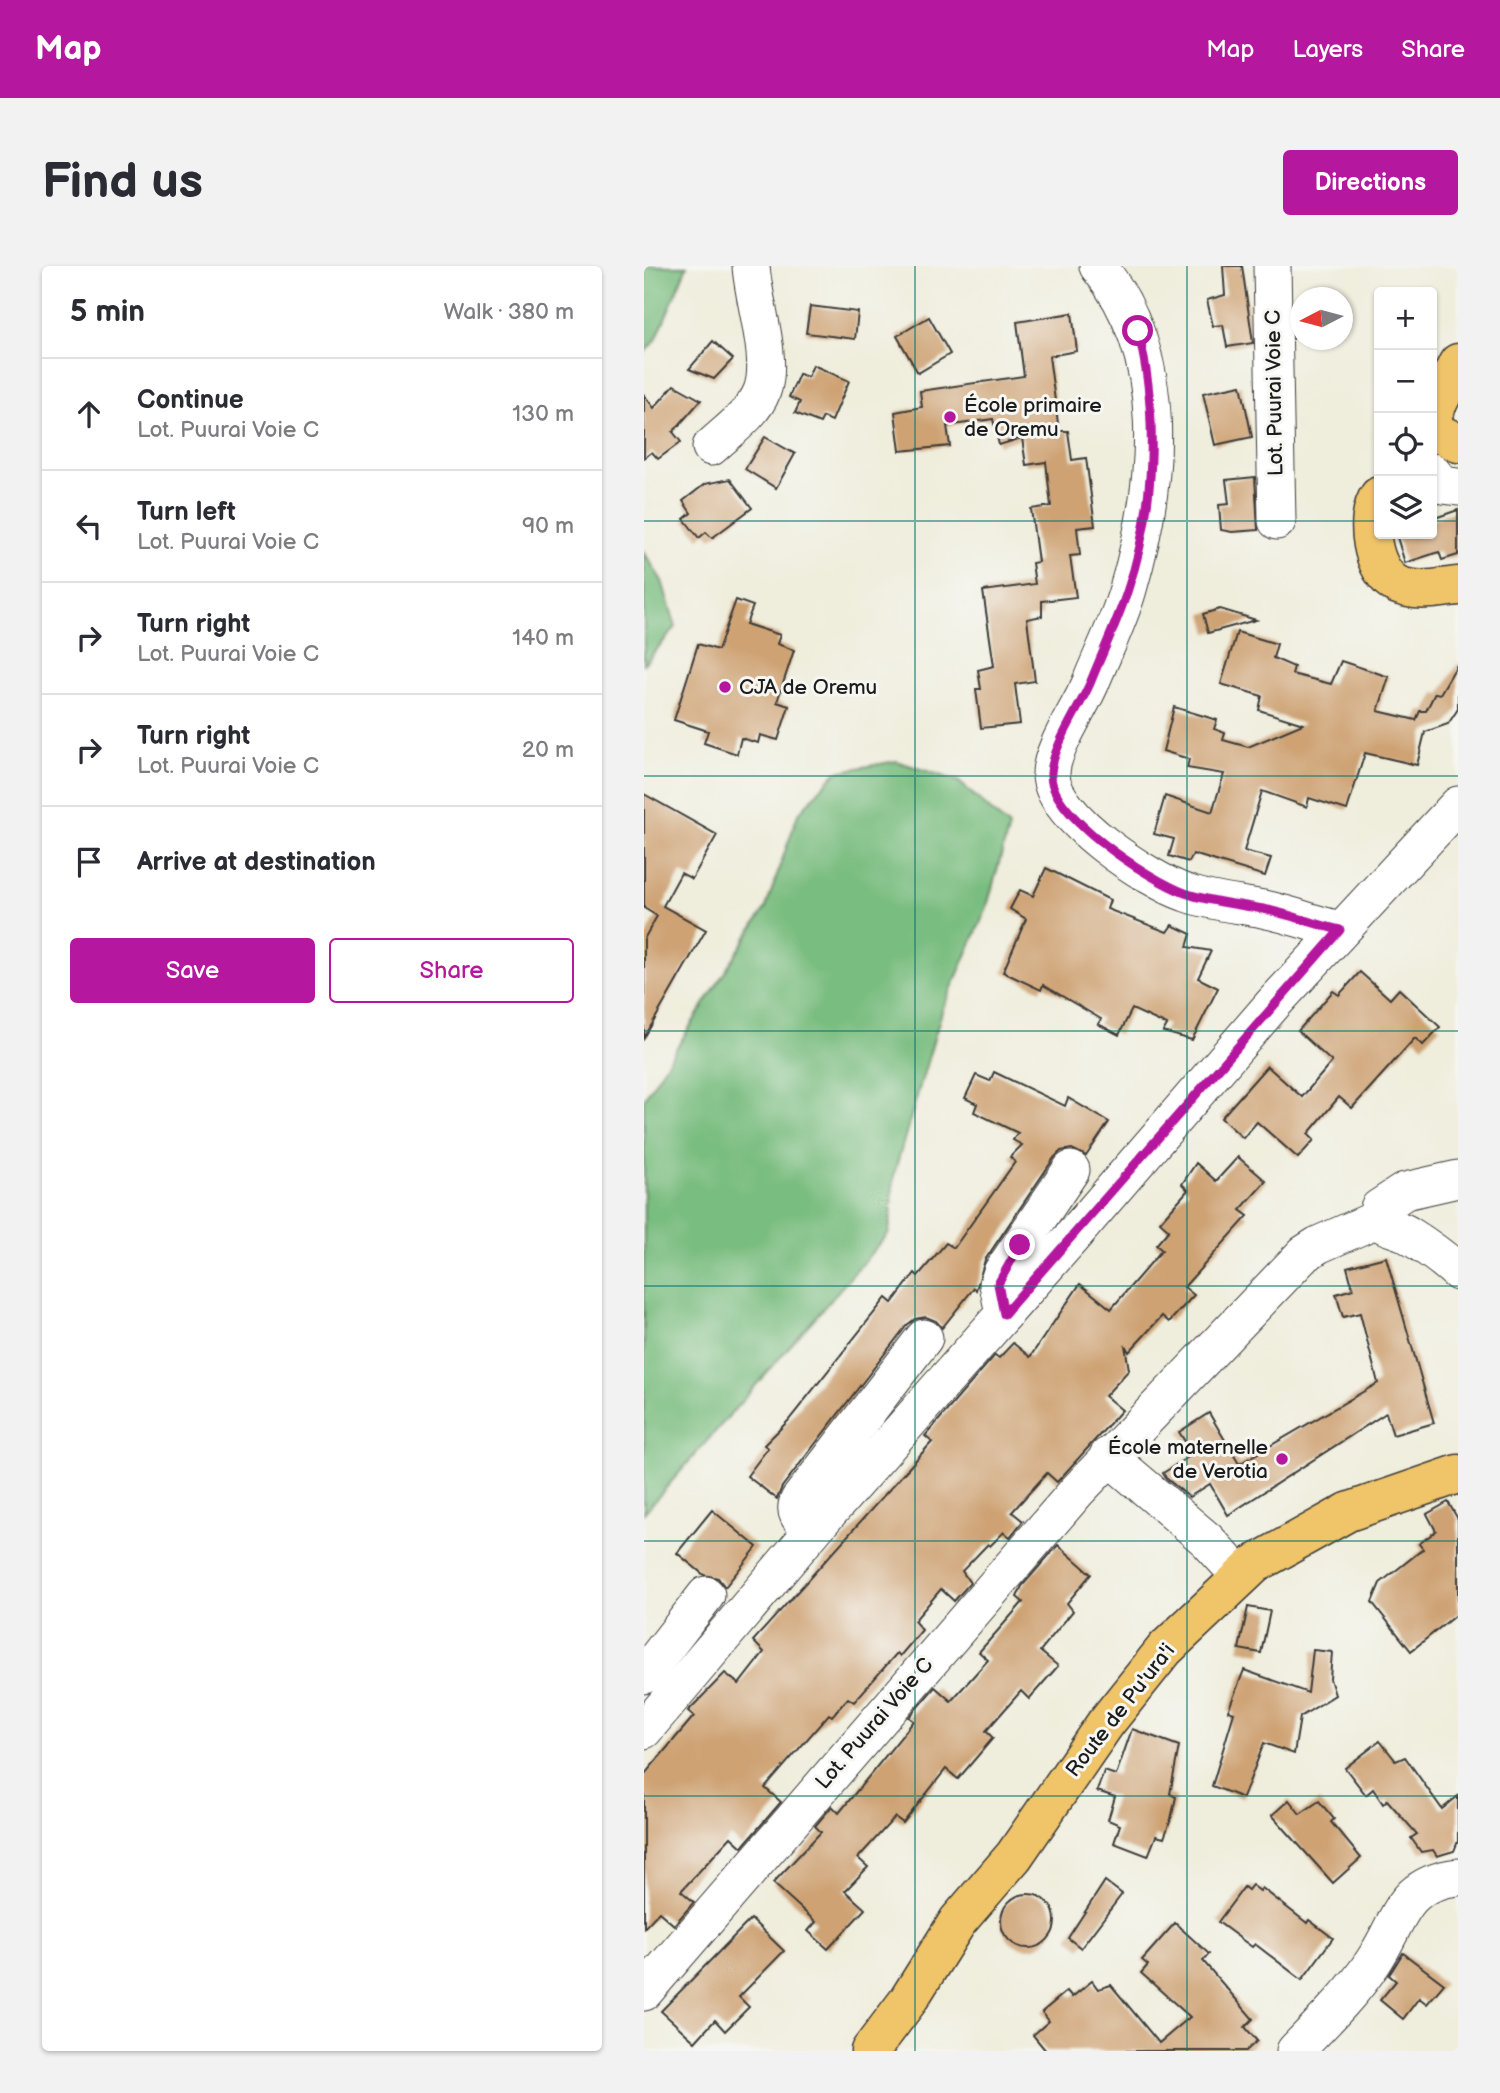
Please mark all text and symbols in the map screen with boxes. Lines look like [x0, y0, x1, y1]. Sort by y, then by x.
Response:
text: Map [35, 29, 101, 69]
text: Map [1206, 35, 1254, 64]
text: Layers [1292, 35, 1363, 64]
text: Share [1401, 35, 1465, 64]
button: Directions [1283, 150, 1458, 215]
text: Find us [42, 153, 203, 212]
north arrow [1290, 287, 1353, 350]
map controls [1374, 287, 1437, 539]
button: + [1374, 287, 1437, 350]
text: 5 min [70, 294, 145, 330]
text: Walk · 380 m [444, 298, 574, 326]
street label: Lot. Puurai Voie C [1261, 310, 1288, 476]
route start [1122, 315, 1153, 346]
button: − [1374, 350, 1437, 413]
text: Continue [137, 385, 244, 416]
place label: École primaire de Oremu [964, 393, 1102, 442]
icon: ahead [70, 395, 108, 433]
text: 130 m [512, 400, 574, 428]
marker: École primaire de Oremu [942, 409, 958, 425]
button: locate [1374, 413, 1437, 476]
text: Lot. Puurai Voie C [137, 416, 319, 444]
button: layers [1374, 476, 1437, 539]
text: Turn left [137, 497, 236, 528]
icon: left [70, 507, 108, 545]
text: 90 m [522, 512, 574, 540]
text: Lot. Puurai Voie C [137, 528, 319, 556]
text: Turn right [137, 609, 250, 640]
icon: right [70, 619, 108, 657]
text: 140 m [512, 624, 574, 652]
text: Lot. Puurai Voie C [137, 640, 319, 668]
place label: CJA de Oremu [739, 675, 877, 700]
marker: CJA de Oremu [717, 679, 733, 695]
text: Turn right [137, 721, 250, 752]
icon: right [70, 731, 108, 769]
text: 20 m [522, 736, 574, 764]
text: Lot. Puurai Voie C [137, 752, 319, 780]
icon: arrive [70, 843, 108, 881]
text: Arrive at destination [137, 847, 376, 878]
button: Save [70, 938, 315, 1003]
button: Share [329, 938, 574, 1003]
route end [1004, 1229, 1035, 1260]
place label: École maternelle de Verotia [1108, 1435, 1268, 1484]
marker: École maternelle de Verotia [1274, 1451, 1290, 1467]
street label: Route de Pu'ura'i [1061, 1639, 1180, 1782]
street label: Lot. Puurai Voie C [810, 1652, 938, 1794]

